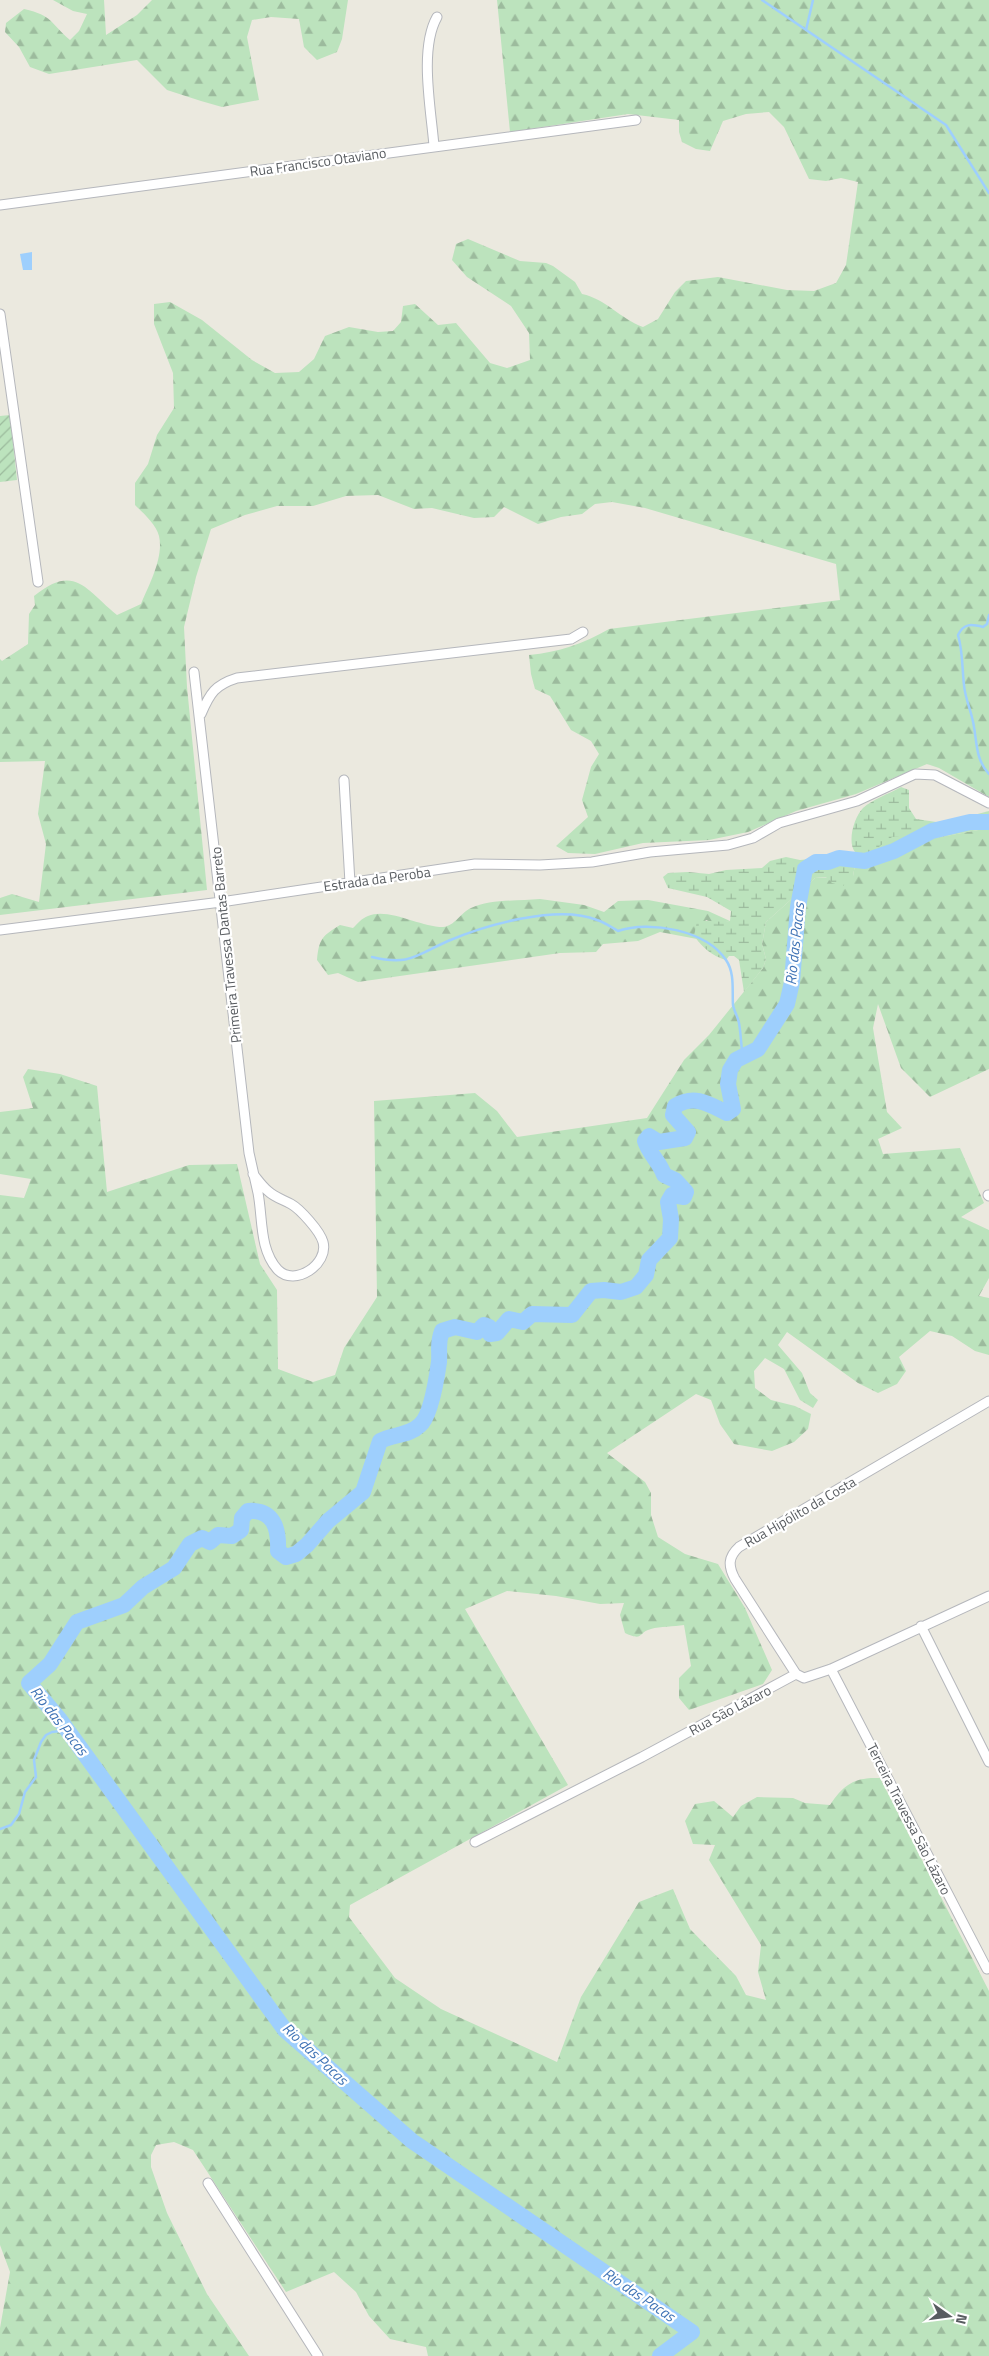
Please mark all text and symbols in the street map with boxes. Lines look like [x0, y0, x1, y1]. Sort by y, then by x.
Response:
street label: Rua Francisco Otaviano [248, 142, 388, 181]
street label: Primeira Travessa Dantas Barreto [205, 846, 246, 1044]
street label: Estrada da Peroba [322, 861, 432, 896]
water label: Rio das Pacas [779, 900, 810, 986]
street label: Rua Hipólito da Costa [740, 1471, 860, 1552]
street label: Rua São Lázaro [685, 1679, 775, 1740]
water label: Rio das Pacas [25, 1681, 95, 1762]
street label: Terceira Travessa São Lázaro [862, 1739, 957, 1898]
water label: Rio das Pacas [277, 2017, 355, 2091]
water label: Rio das Pacas [599, 2262, 681, 2328]
north arrow [924, 2291, 974, 2341]
text: N [951, 2312, 973, 2327]

